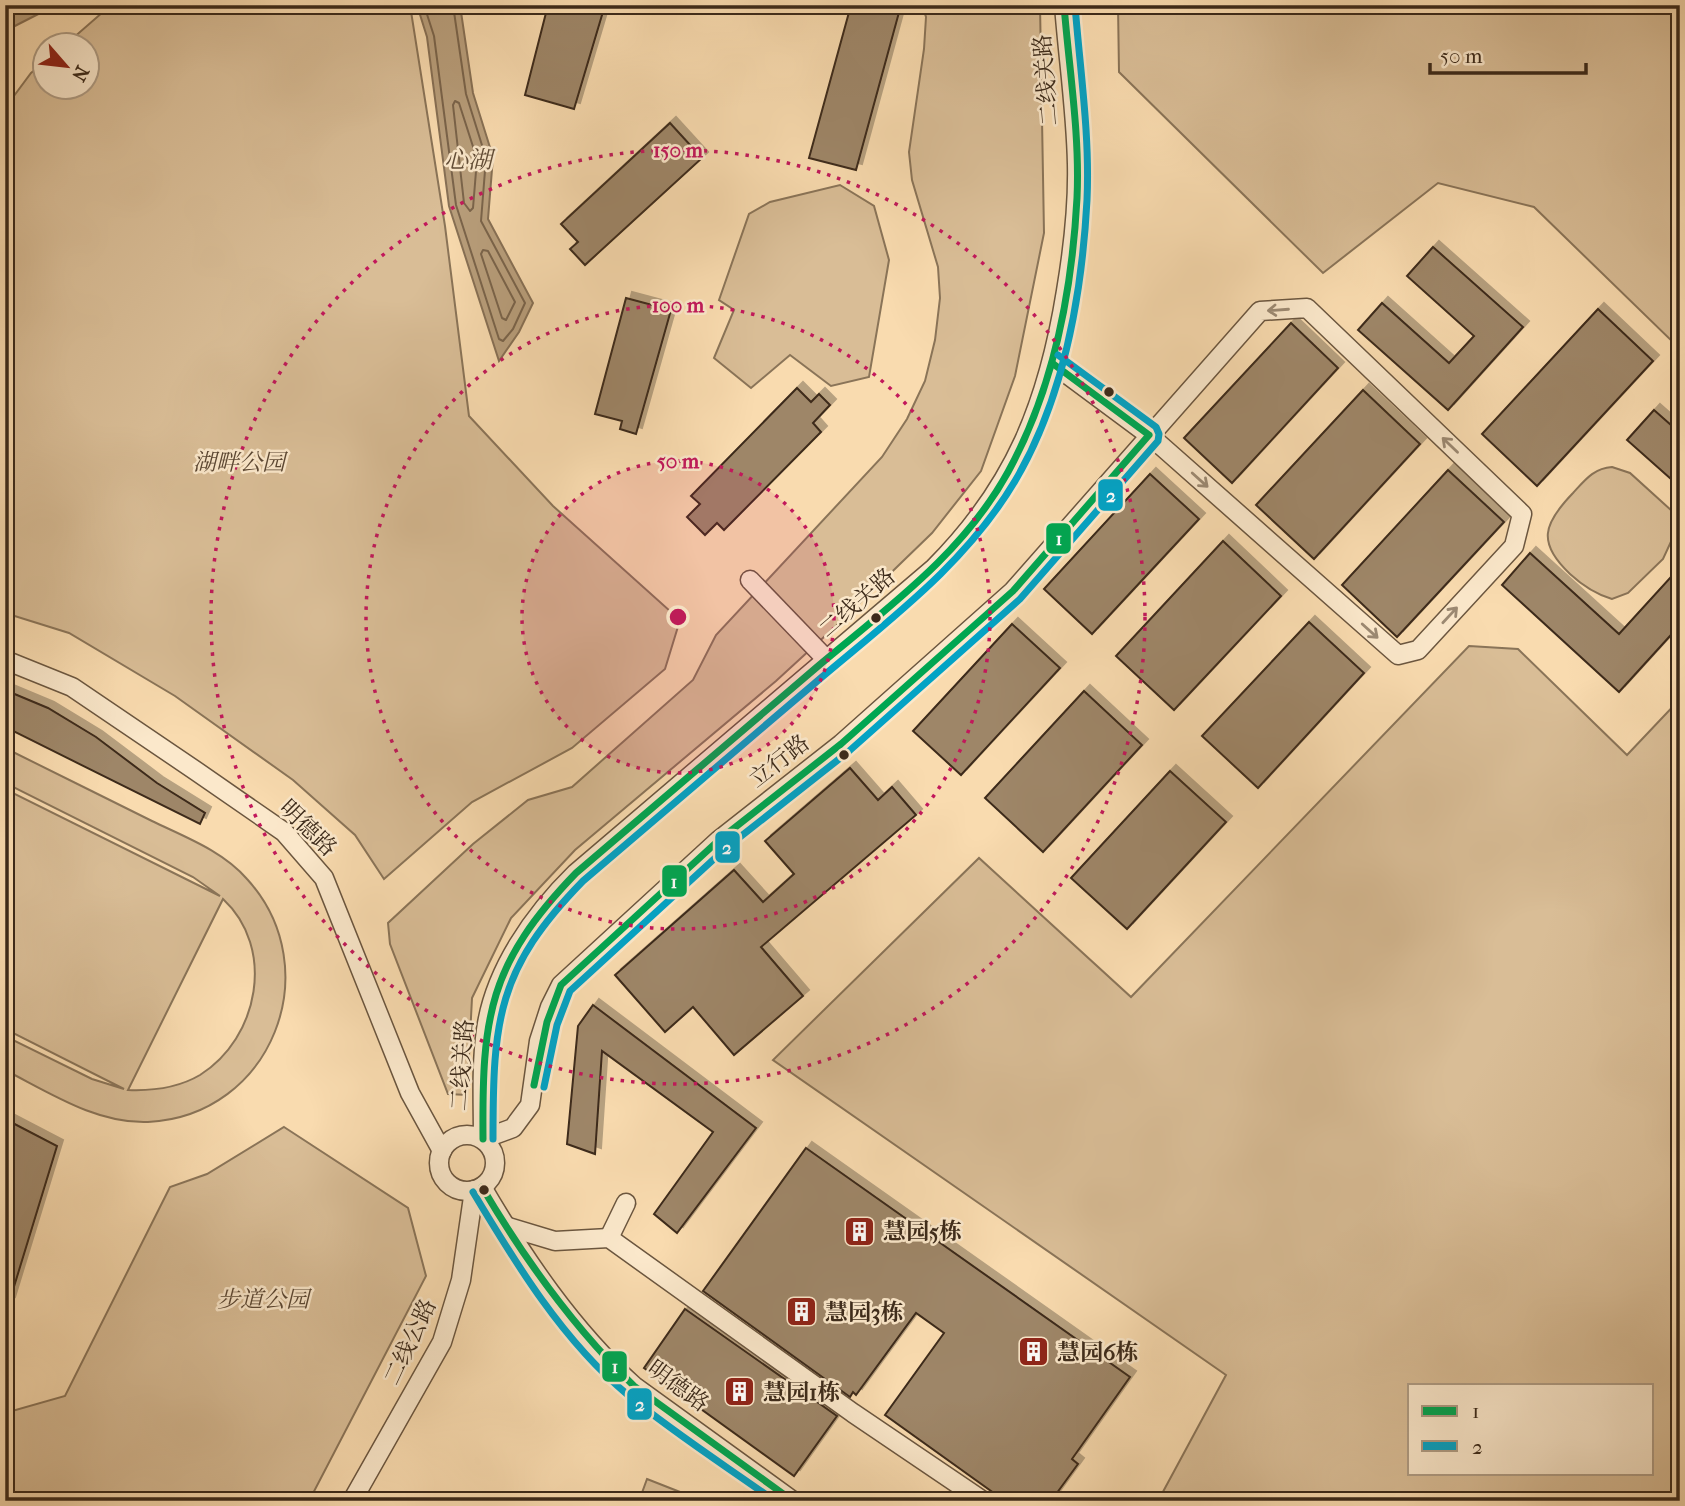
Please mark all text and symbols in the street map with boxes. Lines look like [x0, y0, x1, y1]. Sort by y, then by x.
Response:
north arrow [32, 32, 102, 102]
scale bar [1430, 32, 1585, 76]
street label: 二线关路 [1029, 33, 1063, 127]
text: 50 m [1440, 44, 1483, 68]
text: N [67, 62, 93, 86]
text: 150 m [653, 138, 704, 162]
water label: 心湖 [444, 146, 496, 174]
text: 100 m [652, 293, 705, 317]
one-way arrow [1267, 304, 1289, 317]
unlabelled marker [1102, 385, 1116, 399]
one-way arrow [1442, 436, 1459, 453]
park label: 湖畔公园 [193, 449, 289, 476]
text: 50 m [657, 449, 700, 473]
one-way arrow [1191, 472, 1209, 488]
line badge: 2 [1097, 478, 1124, 512]
text: 2 [1106, 485, 1116, 507]
line badge: 1 [1045, 522, 1072, 555]
text: 1 [1056, 528, 1062, 550]
street label: 二线关路 [813, 563, 901, 643]
centre of rings [666, 605, 690, 629]
one-way arrow [1442, 606, 1458, 624]
unlabelled marker [869, 611, 883, 625]
one-way arrow [1361, 623, 1379, 639]
street label: 立行路 [744, 729, 814, 793]
unlabelled marker [837, 748, 851, 762]
street label: 明德路 [274, 794, 342, 862]
line badge: 2 [714, 830, 741, 864]
text: 2 [722, 837, 732, 859]
line badge: 1 [661, 864, 688, 898]
text: 1 [671, 871, 677, 893]
street label: 二线关路 [445, 1018, 479, 1112]
unlabelled marker [477, 1183, 491, 1197]
building icon: 慧园5栋 [843, 1214, 877, 1248]
place label: 慧园5栋 [883, 1218, 962, 1245]
park label: 步道公园 [217, 1286, 313, 1313]
street label: 二线公路 [378, 1295, 442, 1389]
building icon: 慧园3栋 [785, 1295, 819, 1329]
place label: 慧园3栋 [825, 1299, 903, 1326]
building icon: 慧园6栋 [1017, 1335, 1051, 1369]
place label: 慧园6栋 [1057, 1339, 1138, 1366]
line badge: 1 [601, 1350, 628, 1383]
street label: 明德路 [642, 1355, 714, 1417]
text: 1 [612, 1356, 618, 1378]
building icon: 慧园1栋 [723, 1375, 757, 1409]
place label: 慧园1栋 [763, 1379, 840, 1406]
legend [1408, 1384, 1654, 1474]
line badge: 2 [626, 1387, 653, 1421]
text: 2 [635, 1394, 645, 1416]
text: 1 [1472, 1399, 1480, 1423]
text: 2 [1472, 1435, 1483, 1459]

